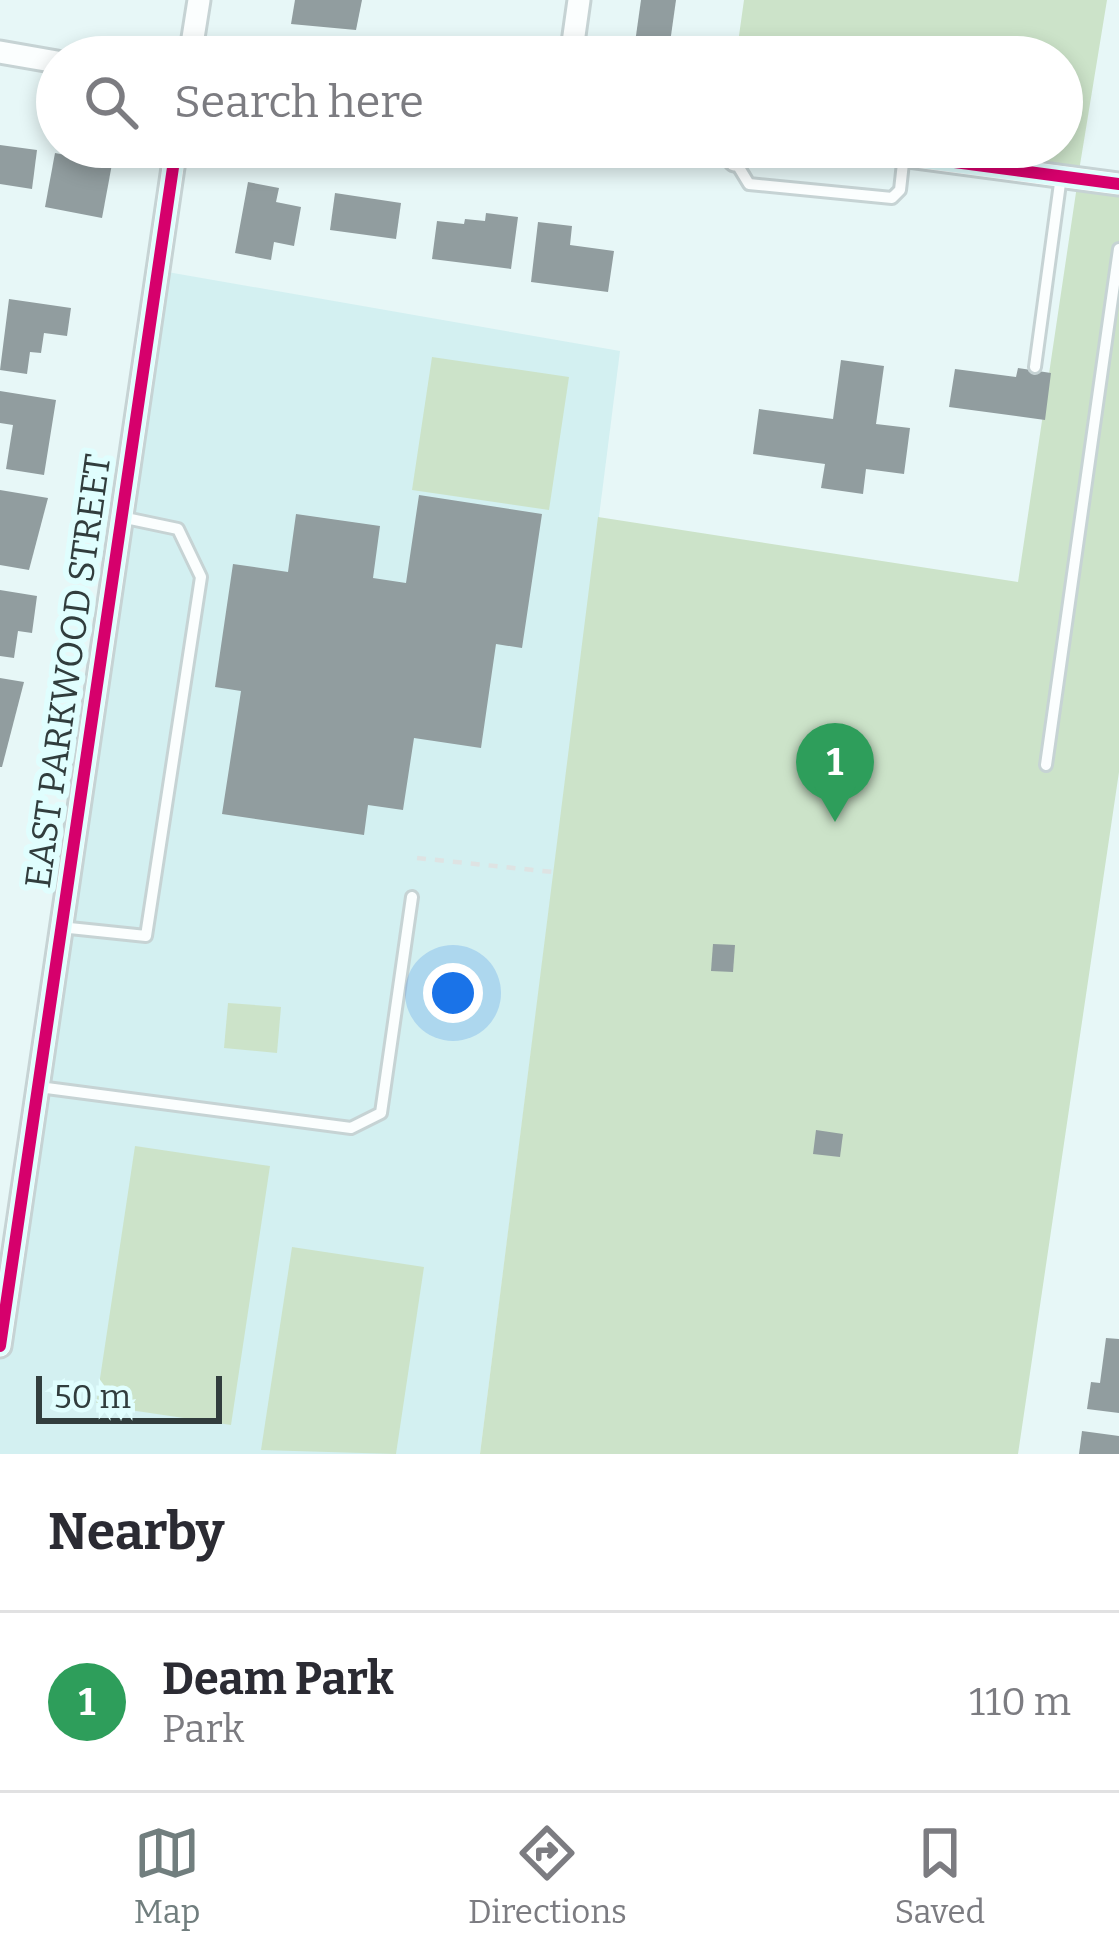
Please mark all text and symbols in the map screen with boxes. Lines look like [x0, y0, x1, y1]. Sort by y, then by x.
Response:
search box [36, 36, 1083, 168]
icon: search [78, 69, 144, 135]
text: Search here [174, 75, 424, 129]
street label: EAST PARKWOOD STREET [16, 451, 120, 891]
pin: 1 [796, 723, 874, 822]
your location [423, 963, 483, 1023]
scale bar [36, 1370, 222, 1423]
text: 50 m [54, 1377, 131, 1417]
text: Nearby [48, 1501, 224, 1563]
text: Deam Park [162, 1652, 394, 1706]
text: 1 [79, 1679, 95, 1725]
text: 110 m [969, 1679, 1071, 1725]
text: Park [162, 1706, 244, 1752]
tab: Map [134, 1820, 200, 1932]
tab: Directions [468, 1820, 627, 1932]
tab: Saved [895, 1820, 985, 1932]

